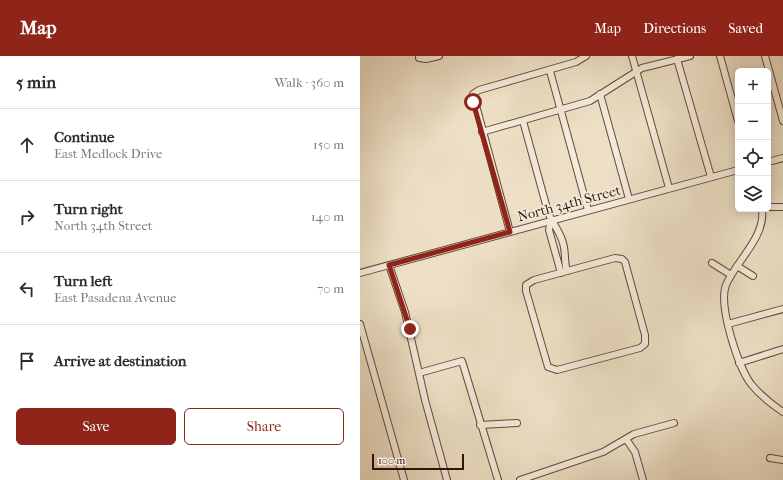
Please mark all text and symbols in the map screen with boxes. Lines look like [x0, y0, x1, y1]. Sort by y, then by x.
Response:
text: Map [20, 17, 56, 39]
text: Map [594, 20, 621, 37]
text: Directions [643, 20, 706, 37]
text: Saved [728, 20, 763, 37]
map controls [735, 68, 771, 212]
button: + [735, 68, 771, 104]
text: 5 min [16, 72, 56, 92]
text: Walk · 360 m [274, 75, 344, 90]
route start [464, 93, 482, 111]
button: − [735, 104, 771, 140]
text: Continue [54, 128, 114, 146]
icon: ahead [16, 134, 38, 156]
text: 150 m [313, 137, 344, 152]
button: locate [735, 140, 771, 176]
text: East Medlock Drive [54, 146, 162, 161]
button: layers [735, 176, 771, 212]
street label: North 34th Street [516, 182, 623, 225]
text: Turn right [54, 200, 123, 218]
icon: right [16, 206, 38, 228]
text: 140 m [311, 209, 344, 224]
text: North 34th Street [54, 218, 153, 233]
text: Turn left [54, 272, 112, 290]
icon: left [16, 278, 38, 300]
text: 70 m [317, 281, 344, 296]
text: East Pasadena Avenue [54, 290, 177, 305]
route end [401, 320, 419, 338]
icon: arrive [16, 350, 38, 372]
text: Arrive at destination [54, 352, 186, 370]
button: Save [16, 408, 176, 445]
button: Share [184, 408, 344, 445]
scale bar [372, 452, 464, 471]
text: 100 m [378, 454, 406, 467]

